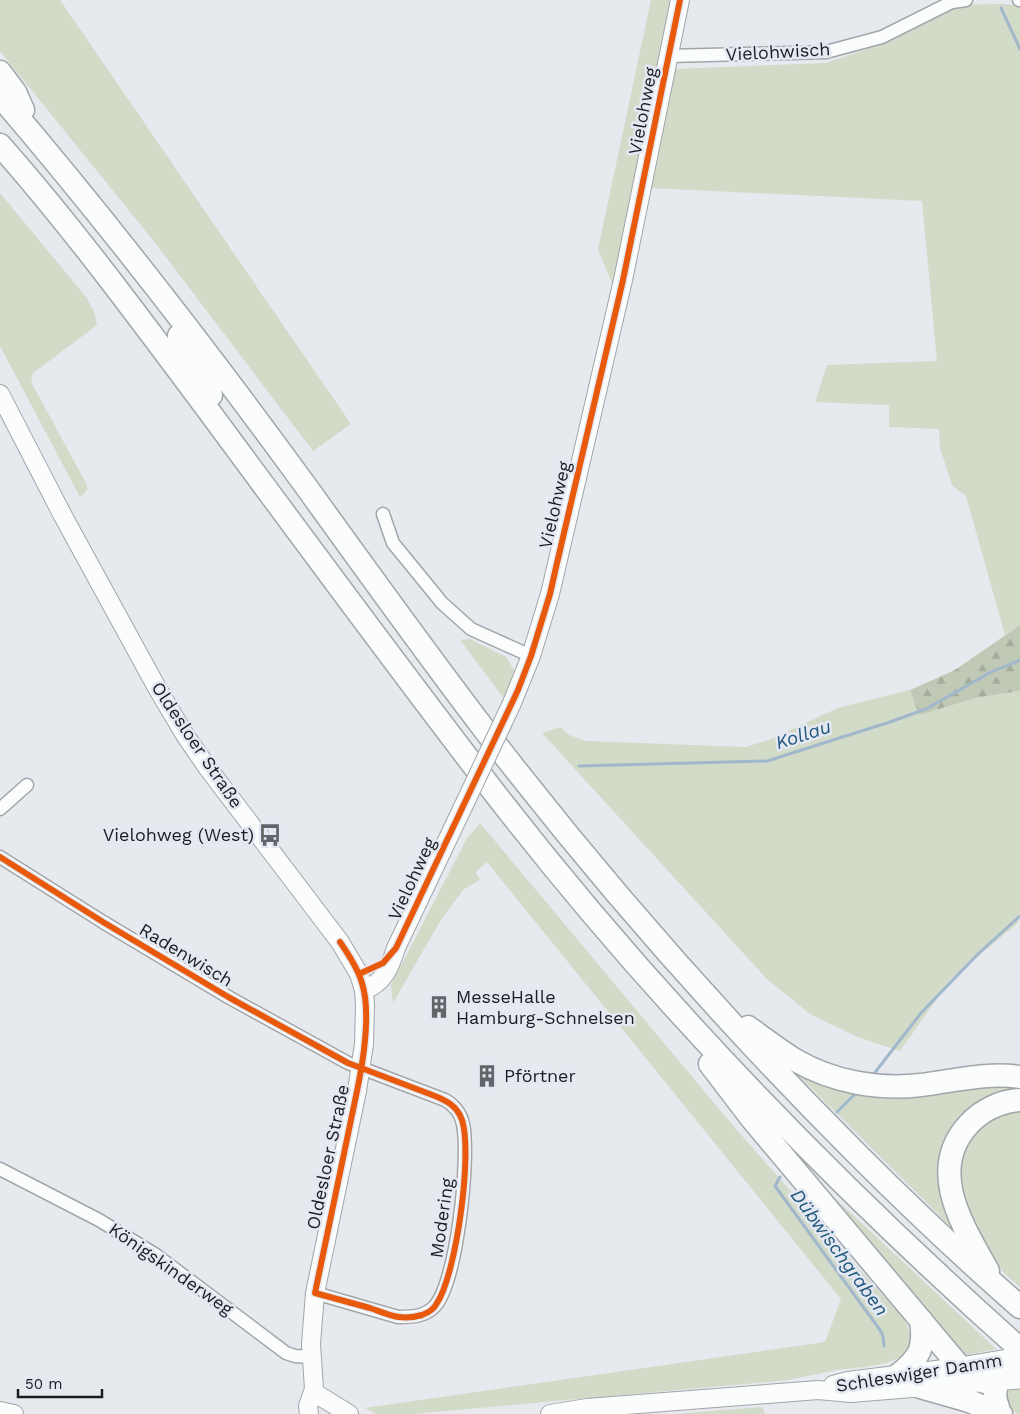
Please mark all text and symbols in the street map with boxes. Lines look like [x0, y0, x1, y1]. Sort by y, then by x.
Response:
street label: Vielohwisch [725, 38, 831, 65]
street label: Vielohweg [624, 65, 661, 157]
street label: Vielohweg [534, 459, 575, 551]
street label: Oldesloer Straße [147, 678, 247, 812]
water label: Kollau [772, 715, 834, 754]
bus stop icon: Vielohweg (West) [257, 822, 283, 848]
place label: Vielohweg (West) [103, 824, 254, 845]
street label: Vielohweg [383, 834, 440, 924]
street label: Radenwisch [136, 918, 237, 991]
place label: MesseHalle Hamburg-Schnelsen [456, 986, 635, 1028]
building icon: MesseHalle Hamburg-Schnelsen [426, 994, 452, 1020]
building icon: Pförtner [474, 1063, 500, 1089]
place label: Pförtner [504, 1065, 576, 1086]
street label: Oldesloer Straße [302, 1082, 353, 1231]
street label: Modering [426, 1176, 458, 1259]
water label: Dübwischgraben [786, 1184, 893, 1320]
street label: Königskinderweg [105, 1218, 238, 1320]
street label: Schleswiger Damm [834, 1349, 1004, 1396]
scale bar [18, 1366, 101, 1398]
text: 50 m [25, 1375, 62, 1393]

